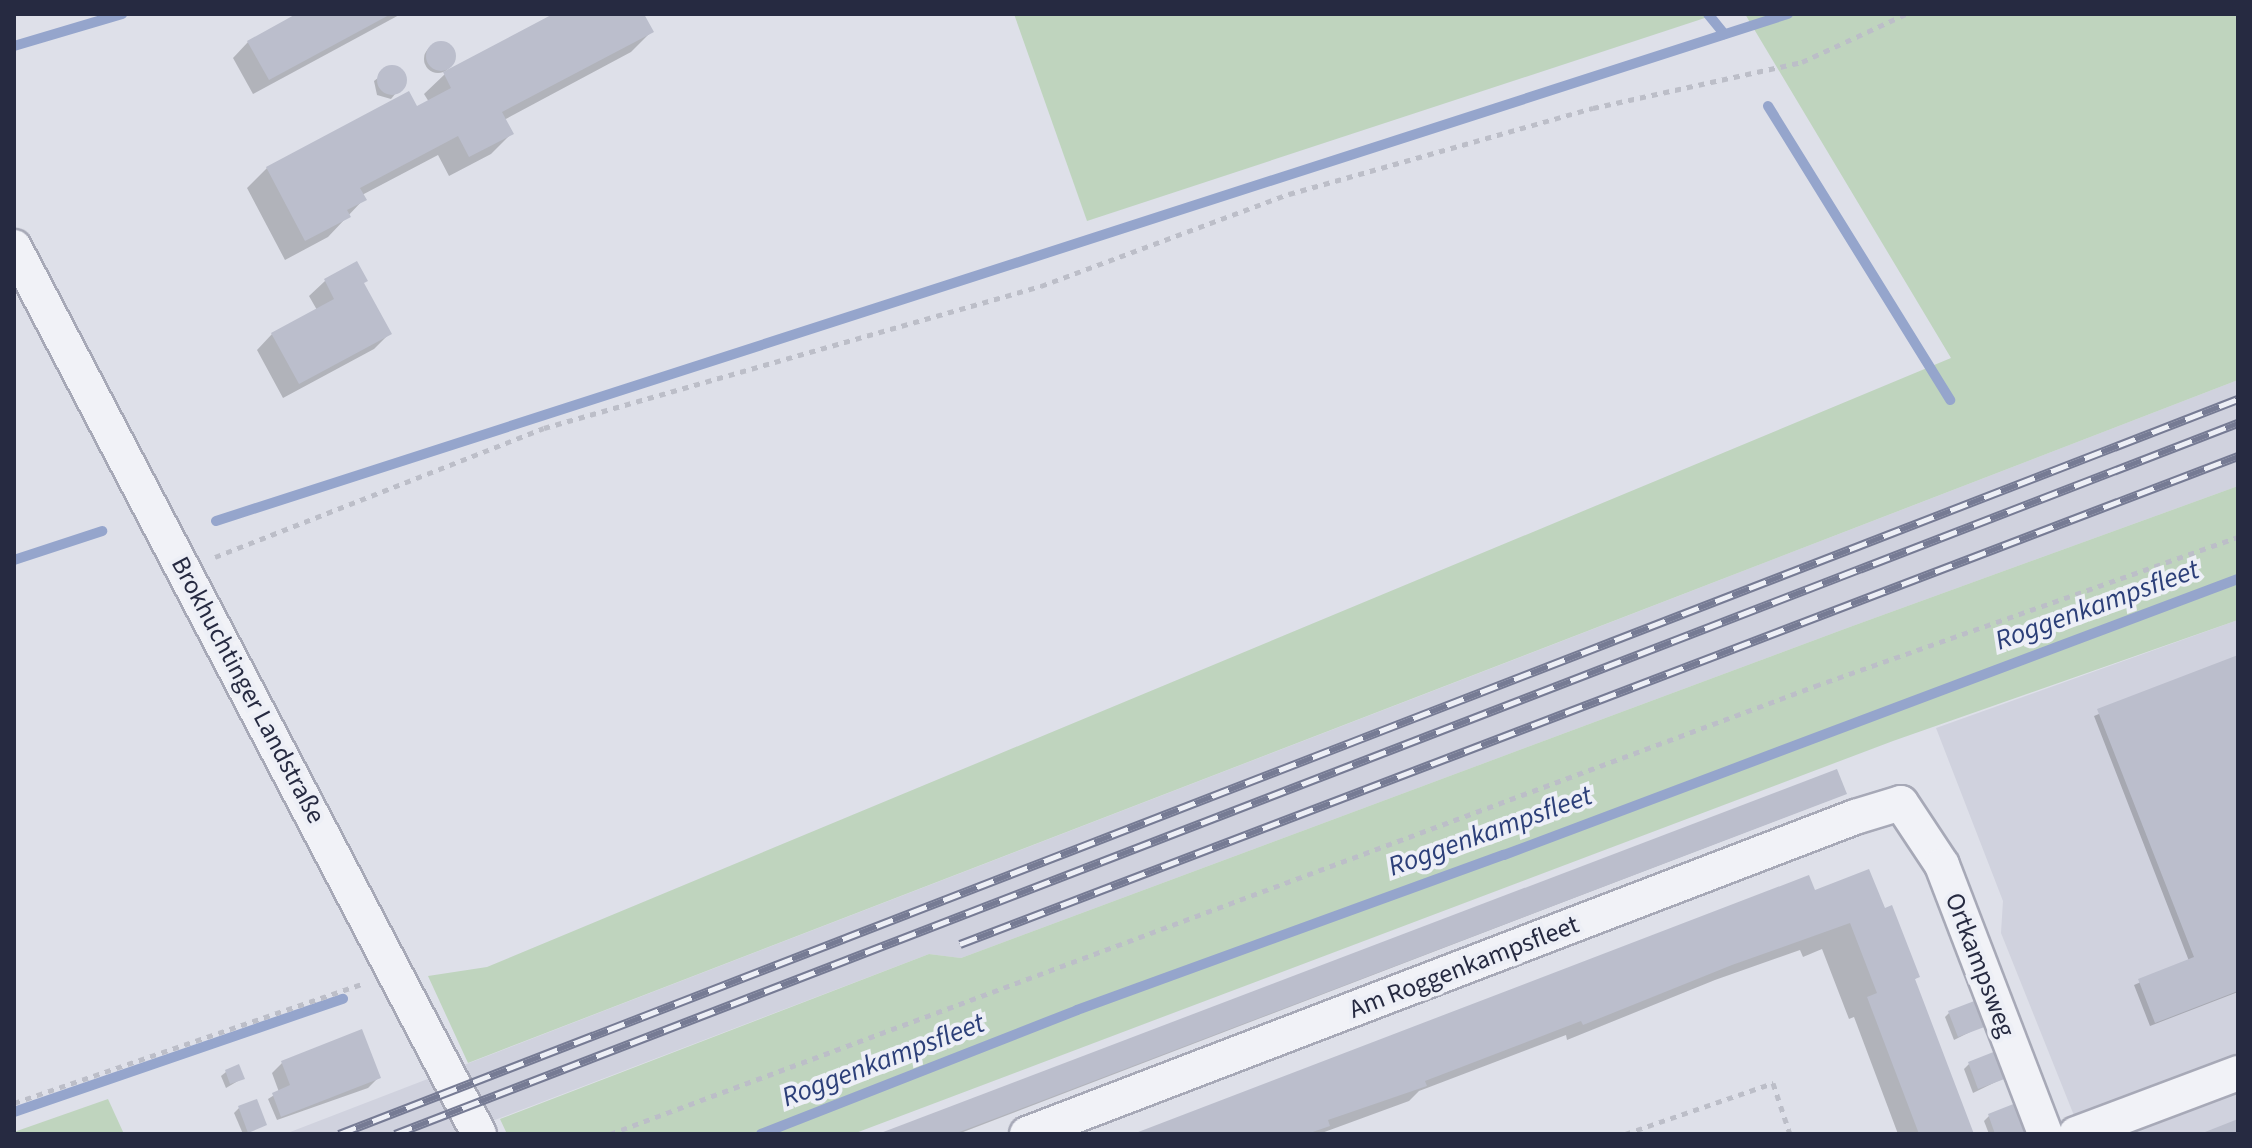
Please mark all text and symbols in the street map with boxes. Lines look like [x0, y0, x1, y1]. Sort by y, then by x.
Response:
street label: Brokhuchtinger Landstraße [164, 551, 332, 829]
water label: Roggenkampsfleet [1991, 553, 2203, 657]
water label: Roggenkampsfleet [1384, 779, 1596, 883]
street label: Ortkampsweg [1938, 888, 2022, 1042]
street label: Am Roggenkampsfleet [1345, 909, 1583, 1025]
water label: Roggenkampsfleet [777, 1006, 989, 1114]

